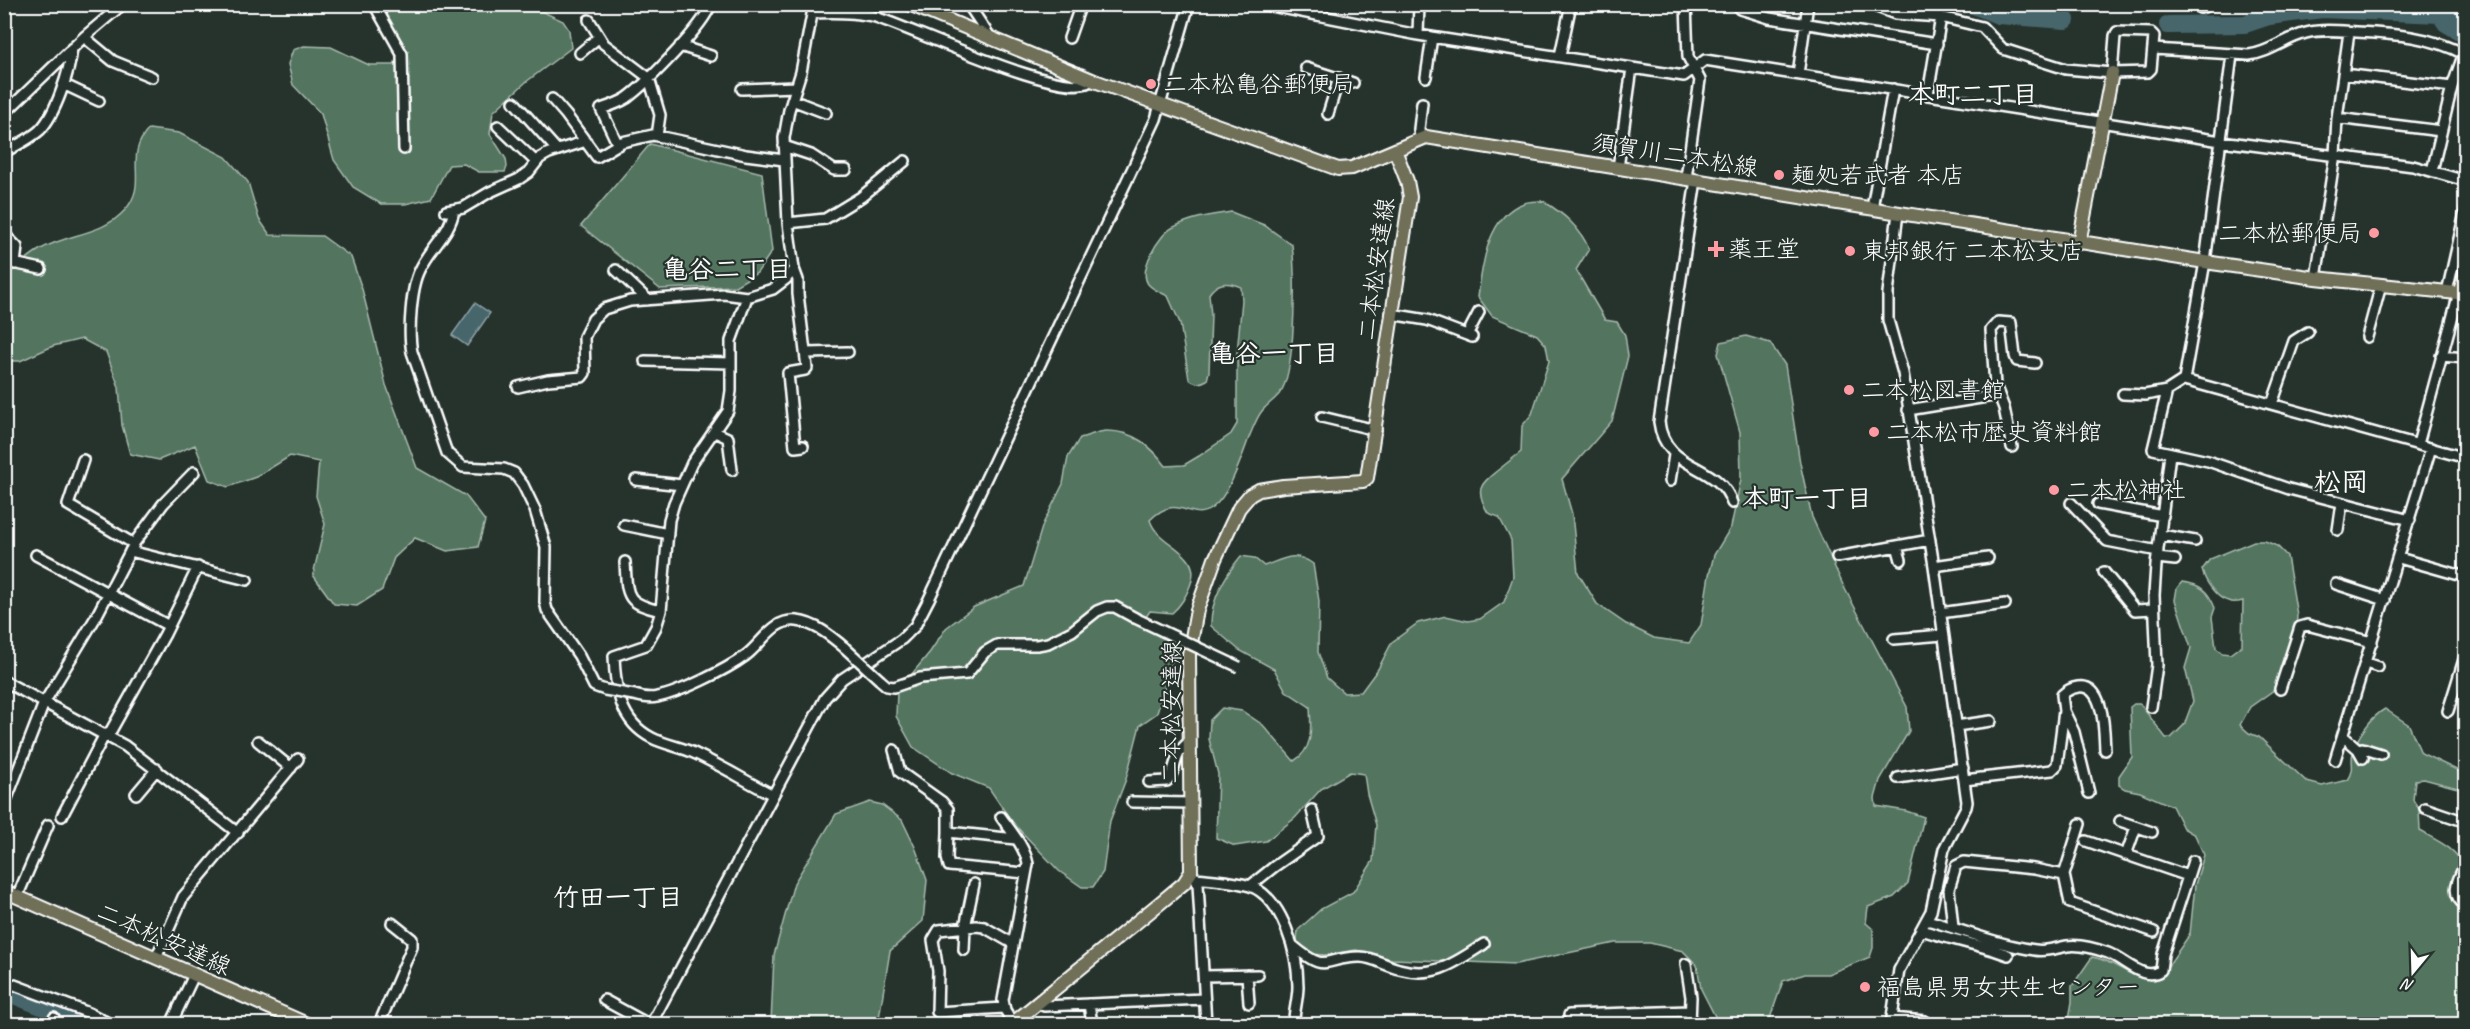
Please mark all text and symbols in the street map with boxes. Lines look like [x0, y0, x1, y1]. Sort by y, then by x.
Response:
place label: 二本松亀谷郵便局 [1163, 69, 1355, 99]
marker: 二本松亀谷郵便局 [1144, 77, 1158, 91]
district label: 本町二丁目 [1908, 78, 2038, 111]
street label: 須賀川二本松線 [1590, 127, 1760, 183]
place label: 麺処若武者 本店 [1791, 160, 1965, 190]
marker: 麺処若武者 本店 [1772, 168, 1786, 182]
street label: 二本松安達線 [1351, 196, 1401, 342]
place label: 二本松郵便局 [2218, 218, 2362, 248]
marker: 二本松郵便局 [2367, 226, 2381, 240]
place label: 薬王堂 [1728, 234, 1800, 264]
place label: 東邦銀行 二本松支店 [1862, 236, 2084, 266]
marker: 薬王堂 [1709, 242, 1723, 256]
marker: 東邦銀行 二本松支店 [1843, 244, 1857, 258]
district label: 亀谷二丁目 [662, 253, 792, 286]
district label: 亀谷一丁目 [1209, 337, 1339, 370]
place label: 二本松図書館 [1861, 375, 2005, 405]
marker: 二本松図書館 [1842, 383, 1856, 397]
place label: 二本松市歴史資料館 [1886, 417, 2102, 447]
marker: 二本松市歴史資料館 [1867, 425, 1881, 439]
district label: 松岡 [2314, 465, 2368, 499]
place label: 二本松神社 [2066, 475, 2186, 505]
district label: 本町一丁目 [1742, 482, 1872, 515]
marker: 二本松神社 [2047, 483, 2061, 497]
street label: 二本松安達線 [1155, 640, 1187, 784]
district label: 竹田一丁目 [553, 881, 683, 914]
street label: 二本松安達線 [92, 896, 236, 982]
north arrow [2383, 942, 2443, 1002]
place label: 福島県男女共生センター [1877, 972, 2140, 1002]
text: N [2398, 973, 2416, 996]
marker: 福島県男女共生センター [1858, 980, 1872, 994]

